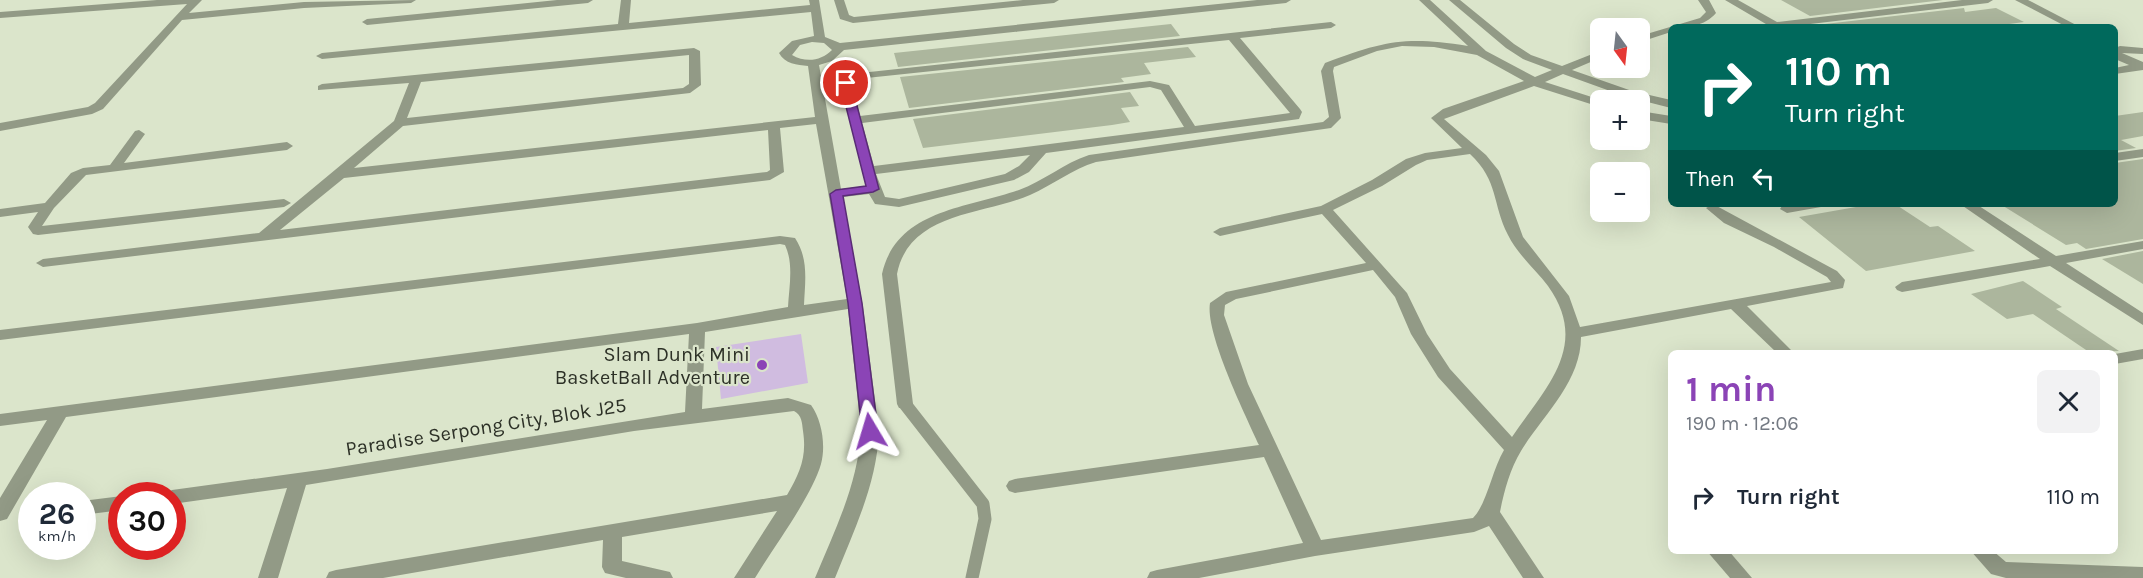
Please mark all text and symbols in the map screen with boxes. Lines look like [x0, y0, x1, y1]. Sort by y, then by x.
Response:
north arrow [1590, 18, 1650, 78]
map controls [1590, 18, 1650, 222]
text: 110 m [1785, 46, 1892, 96]
icon: right [1686, 48, 1764, 126]
pin [820, 57, 871, 108]
icon: arrive [829, 66, 862, 99]
button: + [1590, 90, 1650, 150]
text: Turn right [1785, 97, 1905, 129]
button: − [1590, 162, 1650, 222]
icon: left [1747, 162, 1780, 195]
text: Then [1686, 166, 1735, 192]
place label: Slam Dunk Mini BasketBall Adventure [555, 343, 750, 389]
marker: Slam Dunk Mini BasketBall Adventure [755, 358, 769, 372]
text: 1 min [1686, 368, 1776, 410]
button: close [2037, 370, 2100, 433]
street label: Paradise Serpong City, Blok J25 [344, 393, 628, 461]
position arrow [838, 399, 902, 463]
text: 190 m · 12:06 [1686, 412, 1799, 435]
icon: right [1686, 481, 1719, 514]
speed limit sign: 30 [108, 482, 186, 560]
text: Turn right [1737, 484, 1840, 510]
text: 110 m [2047, 484, 2100, 510]
text: 26 [39, 496, 75, 532]
text: km/h [38, 527, 76, 545]

